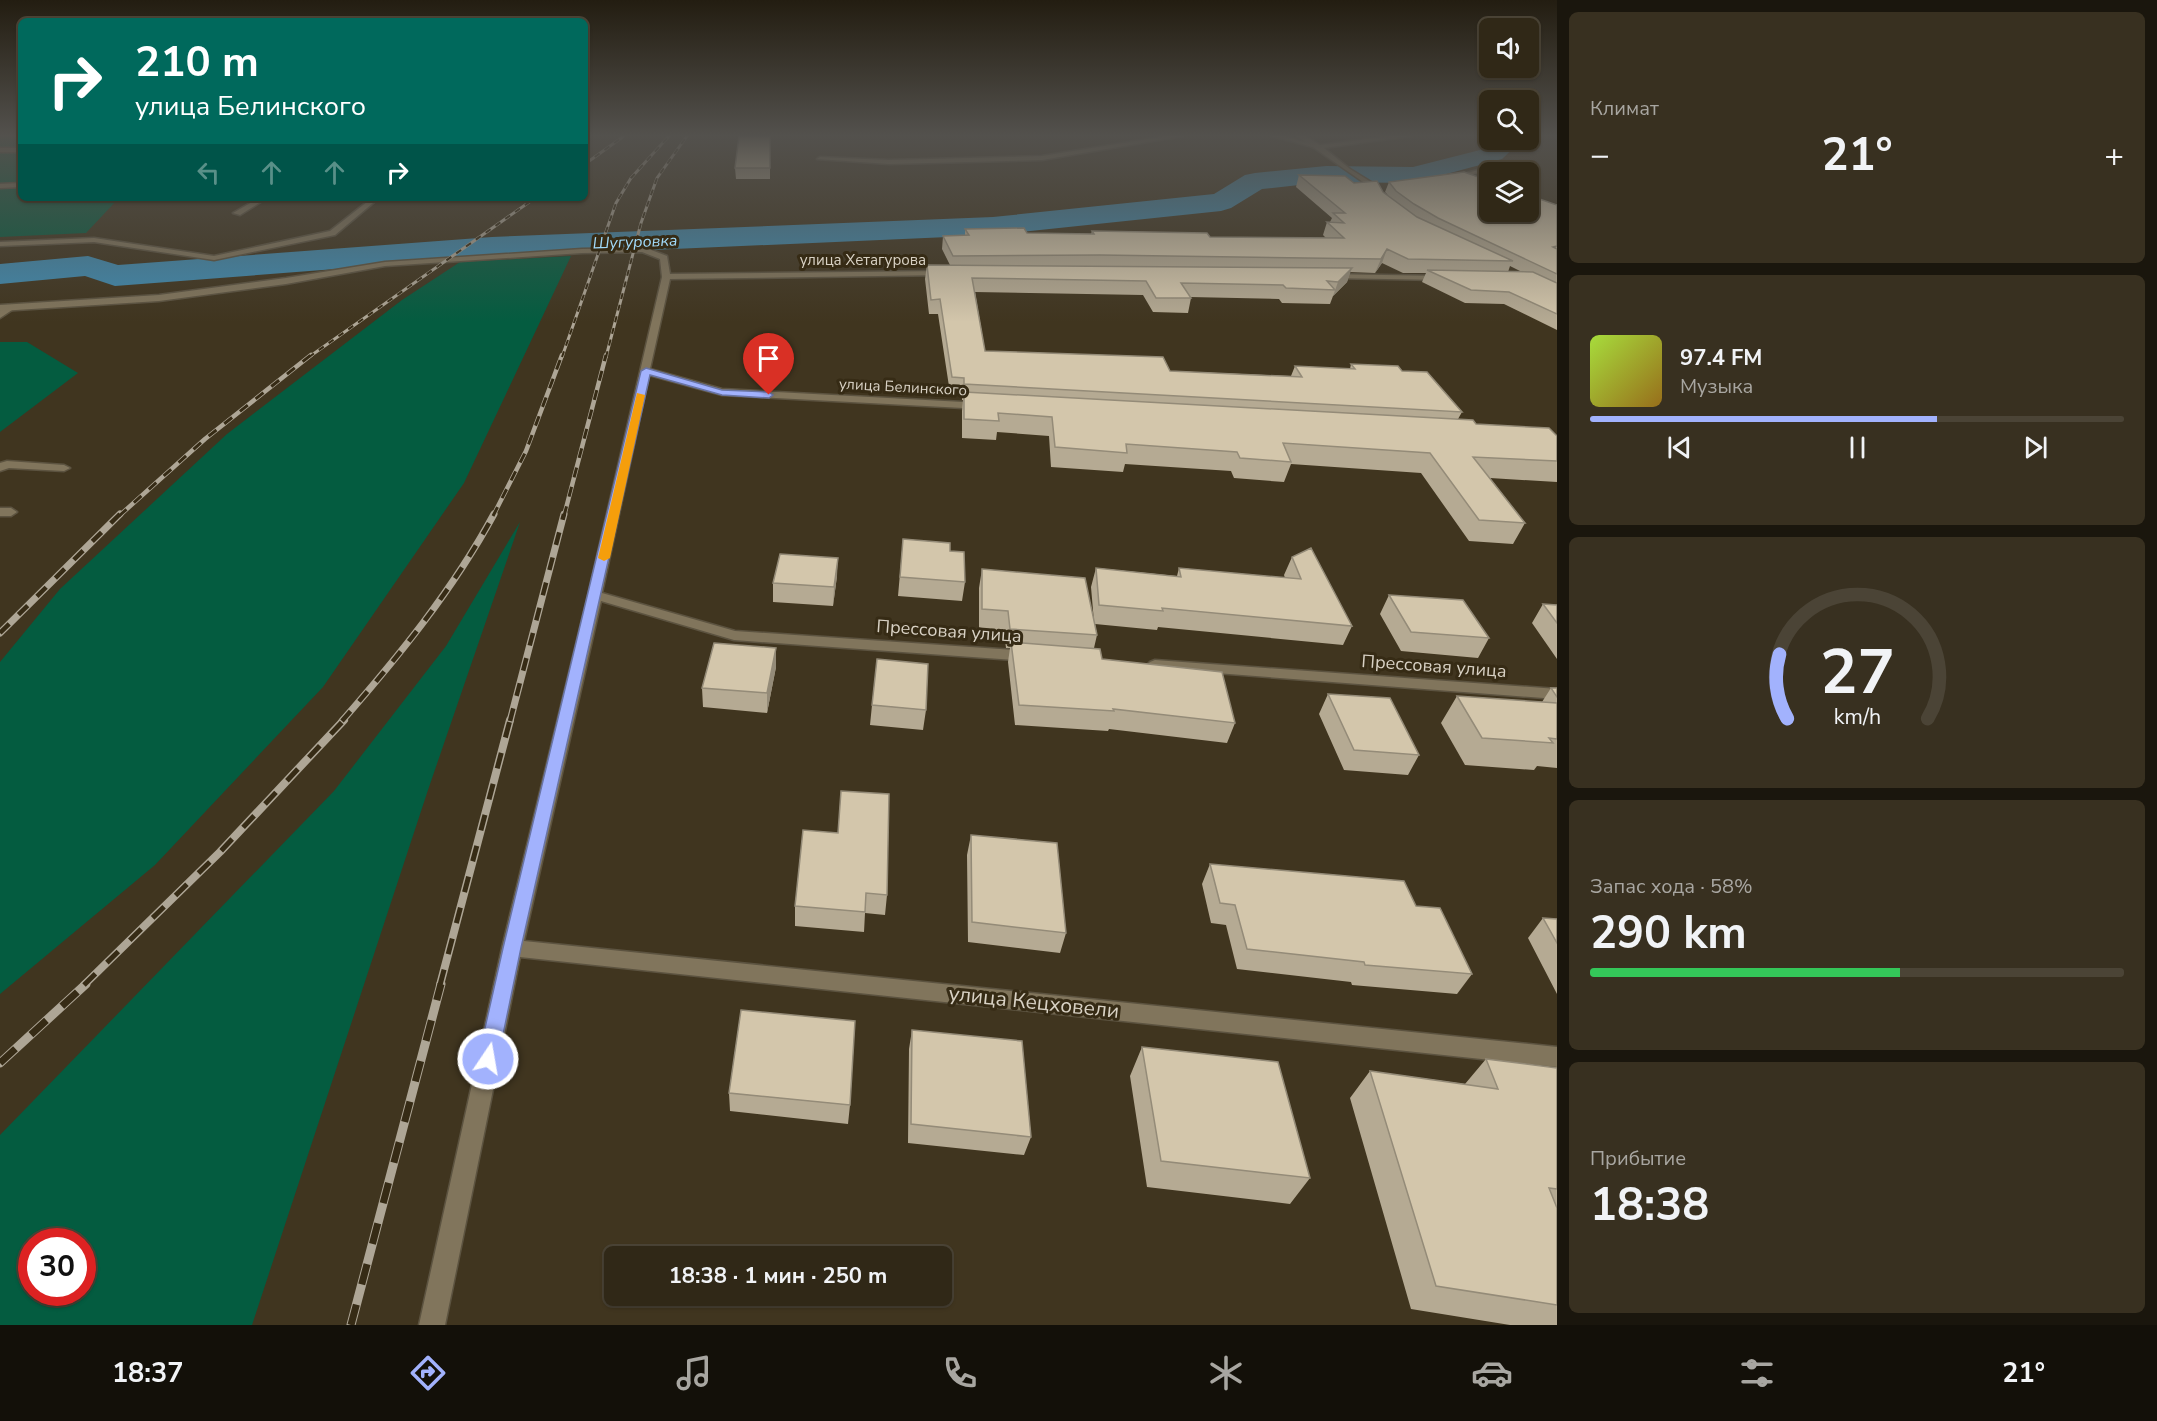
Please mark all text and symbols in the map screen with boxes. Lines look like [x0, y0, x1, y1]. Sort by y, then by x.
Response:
map controls [1479, 18, 1539, 222]
button: sound [1479, 18, 1539, 78]
text: 210 m [135, 34, 259, 91]
icon: right [36, 42, 114, 120]
text: улица Белинского [135, 88, 366, 125]
button: search [1479, 90, 1539, 150]
text: Климат [1590, 95, 1659, 122]
text: 21° [1821, 125, 1893, 186]
text: − [1590, 133, 1610, 178]
text: + [2104, 133, 2124, 178]
icon: left [192, 156, 225, 189]
icon: ahead [255, 156, 288, 189]
icon: ahead [318, 156, 351, 189]
icon: right [381, 156, 414, 189]
button: layers [1479, 162, 1539, 222]
water label: Шугуровка [592, 230, 678, 254]
street label: улица Хетагурова [800, 250, 926, 270]
pin [743, 333, 794, 395]
icon: arrive [752, 342, 785, 375]
text: 97.4 FM [1680, 343, 1762, 373]
text: Музыка [1680, 373, 1753, 400]
street label: улица Белинского [838, 374, 968, 400]
icon: previous [1663, 431, 1696, 464]
icon: pause [1841, 431, 1874, 464]
icon: next [2019, 431, 2052, 464]
street label: Прессовая улица [876, 614, 1022, 648]
text: 27 [1820, 631, 1894, 716]
street label: Прессовая улица [1361, 649, 1507, 683]
text: km/h [1833, 703, 1881, 733]
text: Запас хода · 58% [1590, 873, 1753, 900]
text: 290 km [1590, 903, 1747, 964]
street label: улица Кецховели [947, 979, 1121, 1025]
position arrow [456, 1027, 520, 1091]
text: Прибытие [1590, 1145, 1686, 1172]
text: 18:38 [1590, 1175, 1709, 1236]
speed limit sign: 30 [18, 1228, 96, 1306]
text: 18:38 · 1 мин · 250 m [669, 1261, 887, 1291]
icon: directions [407, 1352, 449, 1394]
icon: music [673, 1352, 715, 1394]
icon: phone [939, 1352, 981, 1394]
icon: climate [1205, 1352, 1247, 1394]
icon: car [1471, 1352, 1513, 1394]
icon: filters [1736, 1352, 1778, 1394]
text: 18:37 [112, 1355, 183, 1392]
text: 21° [2002, 1355, 2045, 1392]

